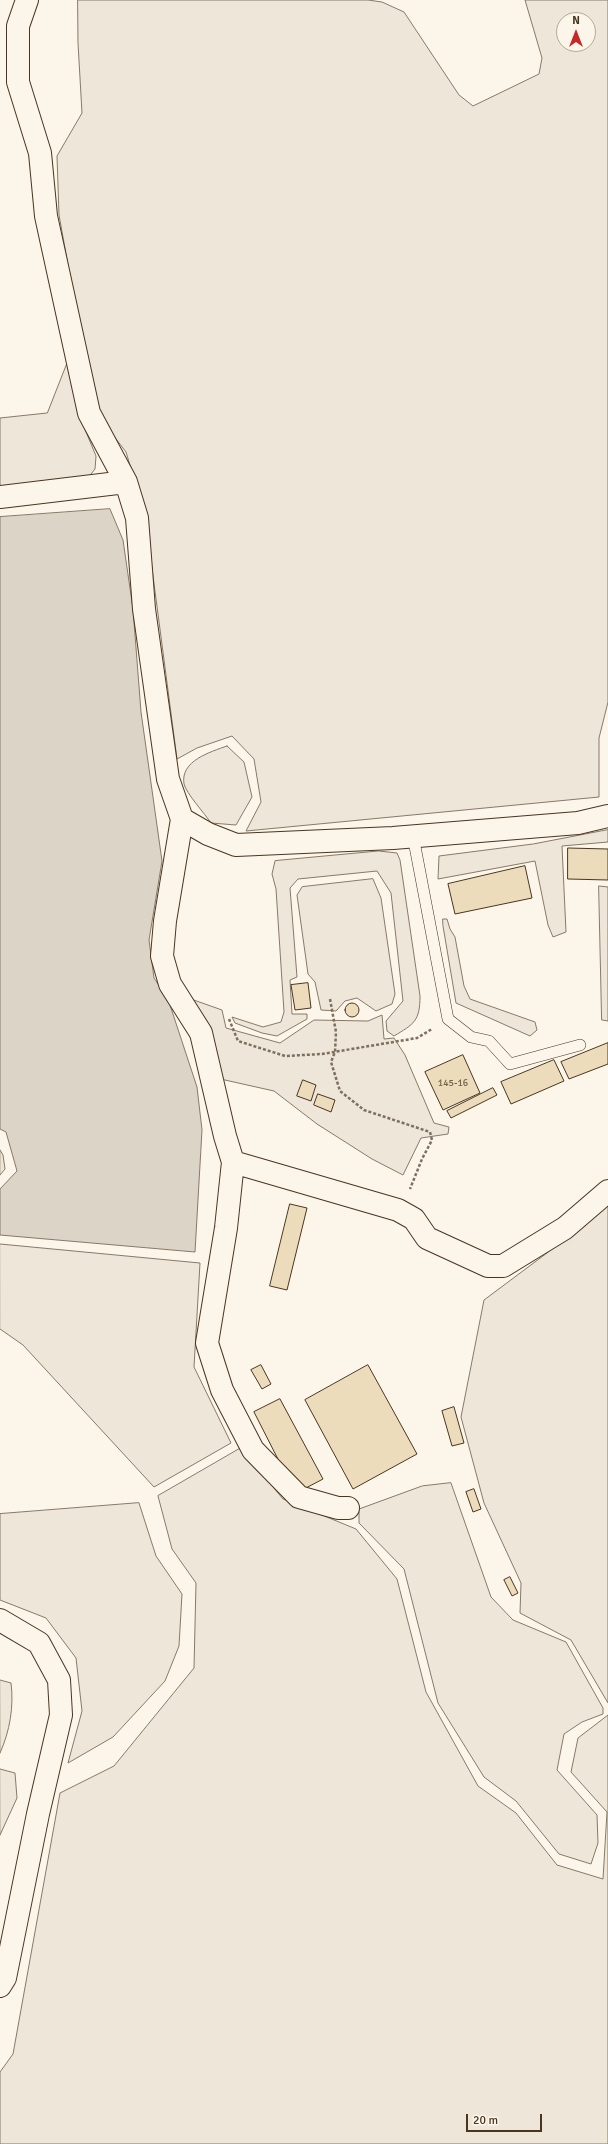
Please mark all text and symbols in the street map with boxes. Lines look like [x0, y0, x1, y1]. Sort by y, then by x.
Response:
north arrow [556, 12, 596, 52]
text: N [572, 14, 580, 27]
house number: 145-16 [438, 1077, 468, 1089]
scale bar [468, 2106, 544, 2132]
text: 20 m [473, 2113, 498, 2128]

